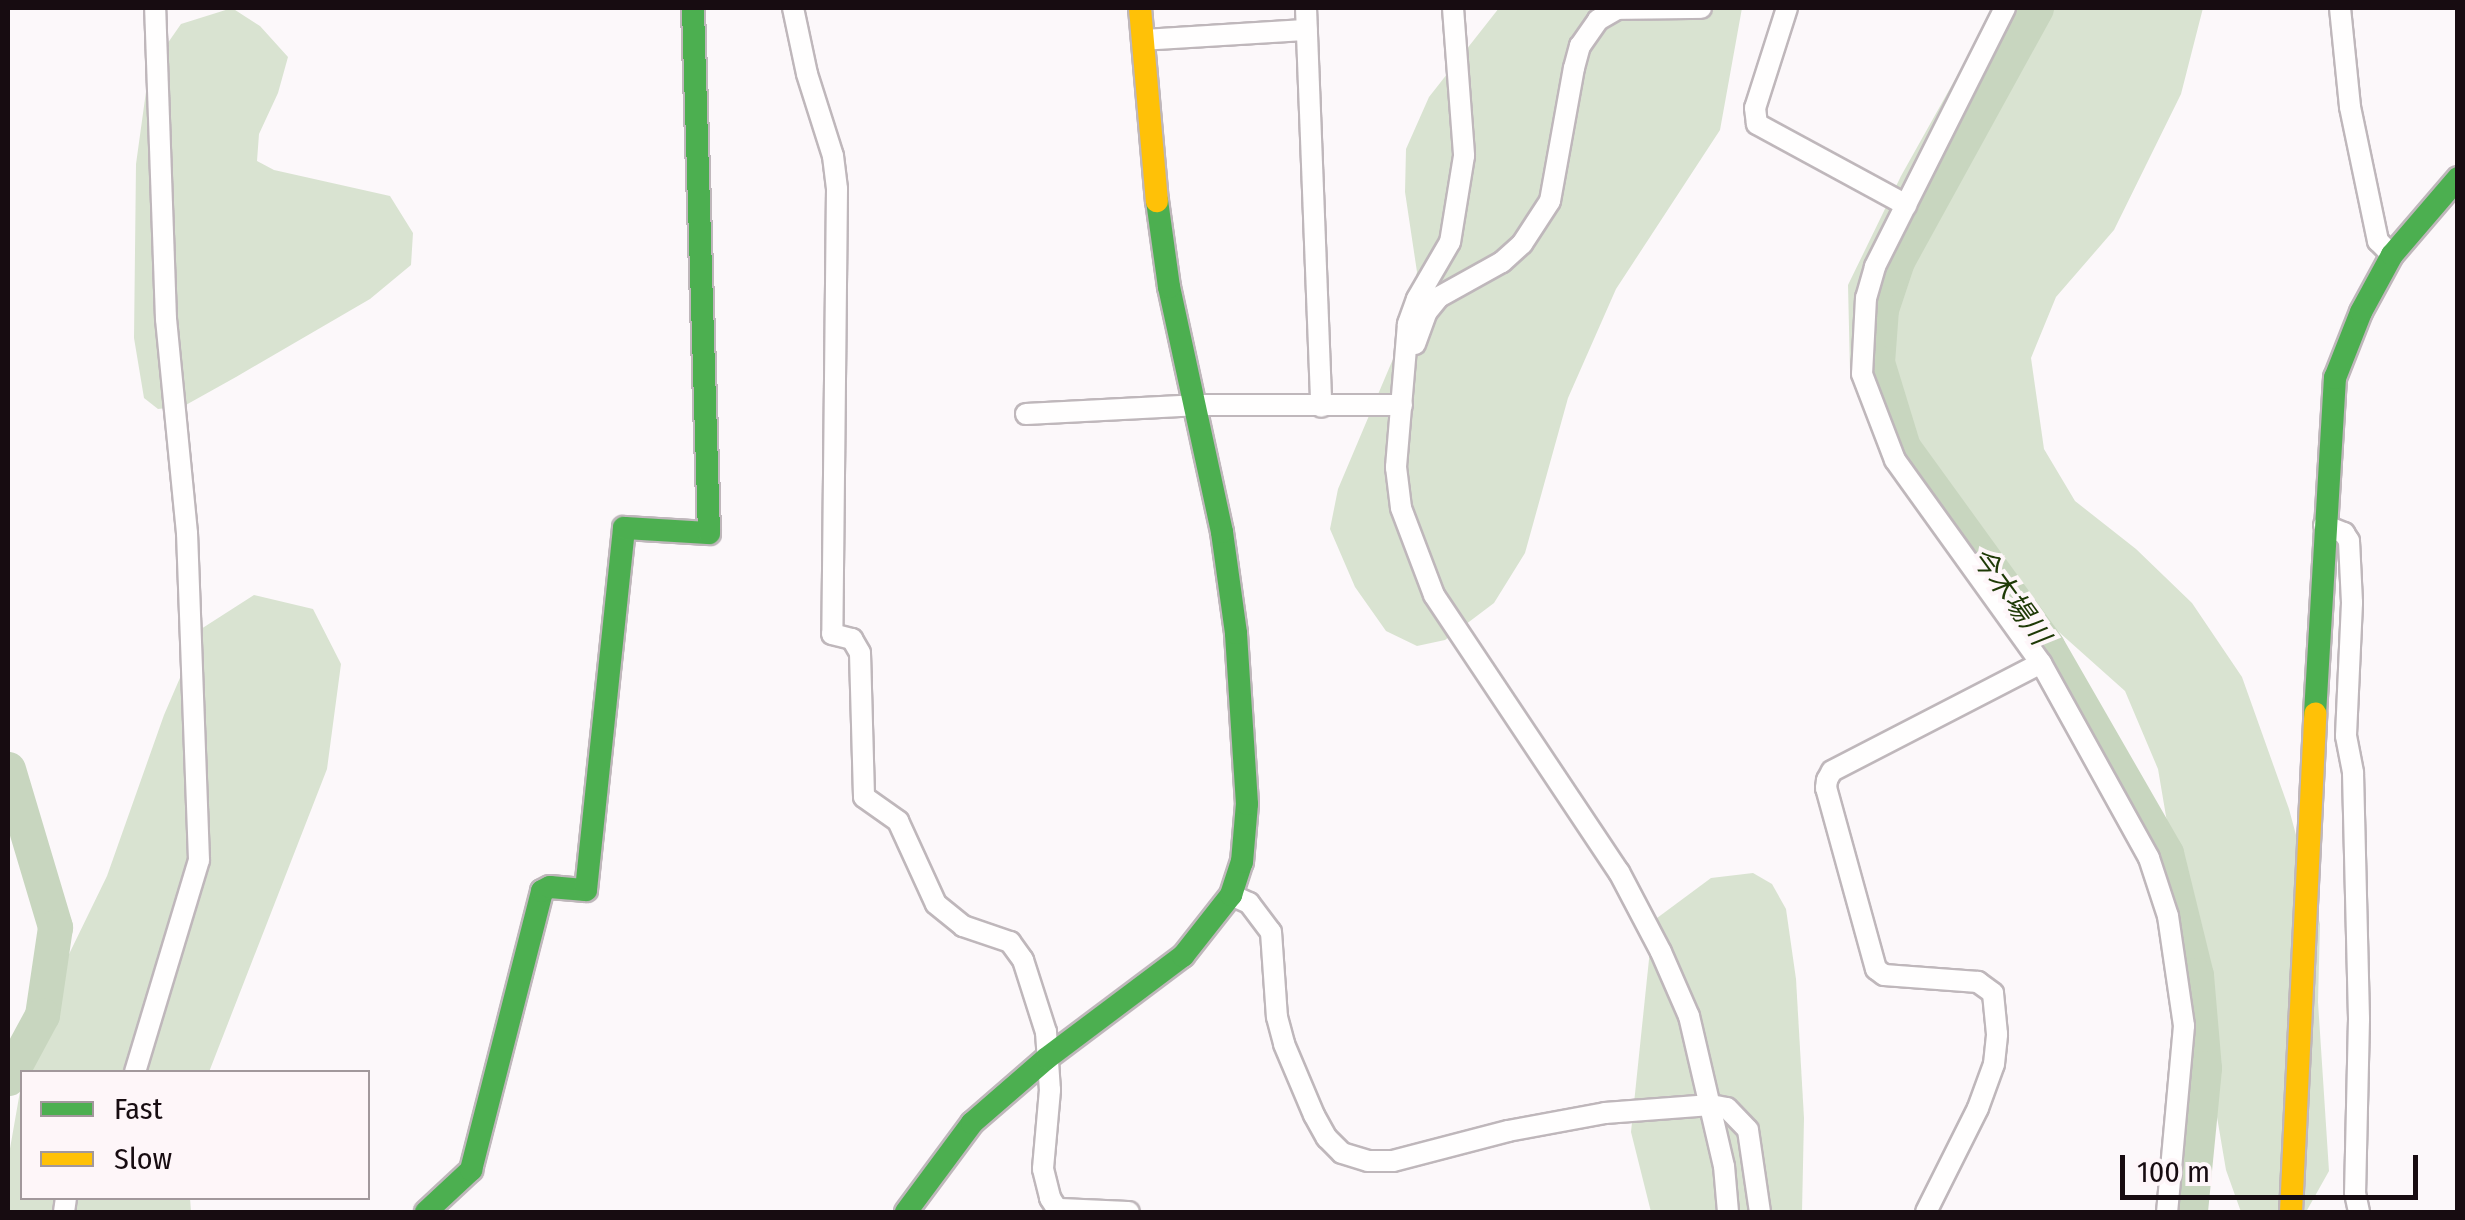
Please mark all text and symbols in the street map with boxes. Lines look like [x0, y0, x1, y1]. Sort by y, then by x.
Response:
water label: 今木場川 [1963, 541, 2057, 651]
legend [20, 1070, 370, 1200]
text: Fast [114, 1091, 162, 1127]
scale bar [2125, 1135, 2422, 1197]
text: Slow [114, 1141, 172, 1177]
text: 100 m [2137, 1154, 2210, 1190]

